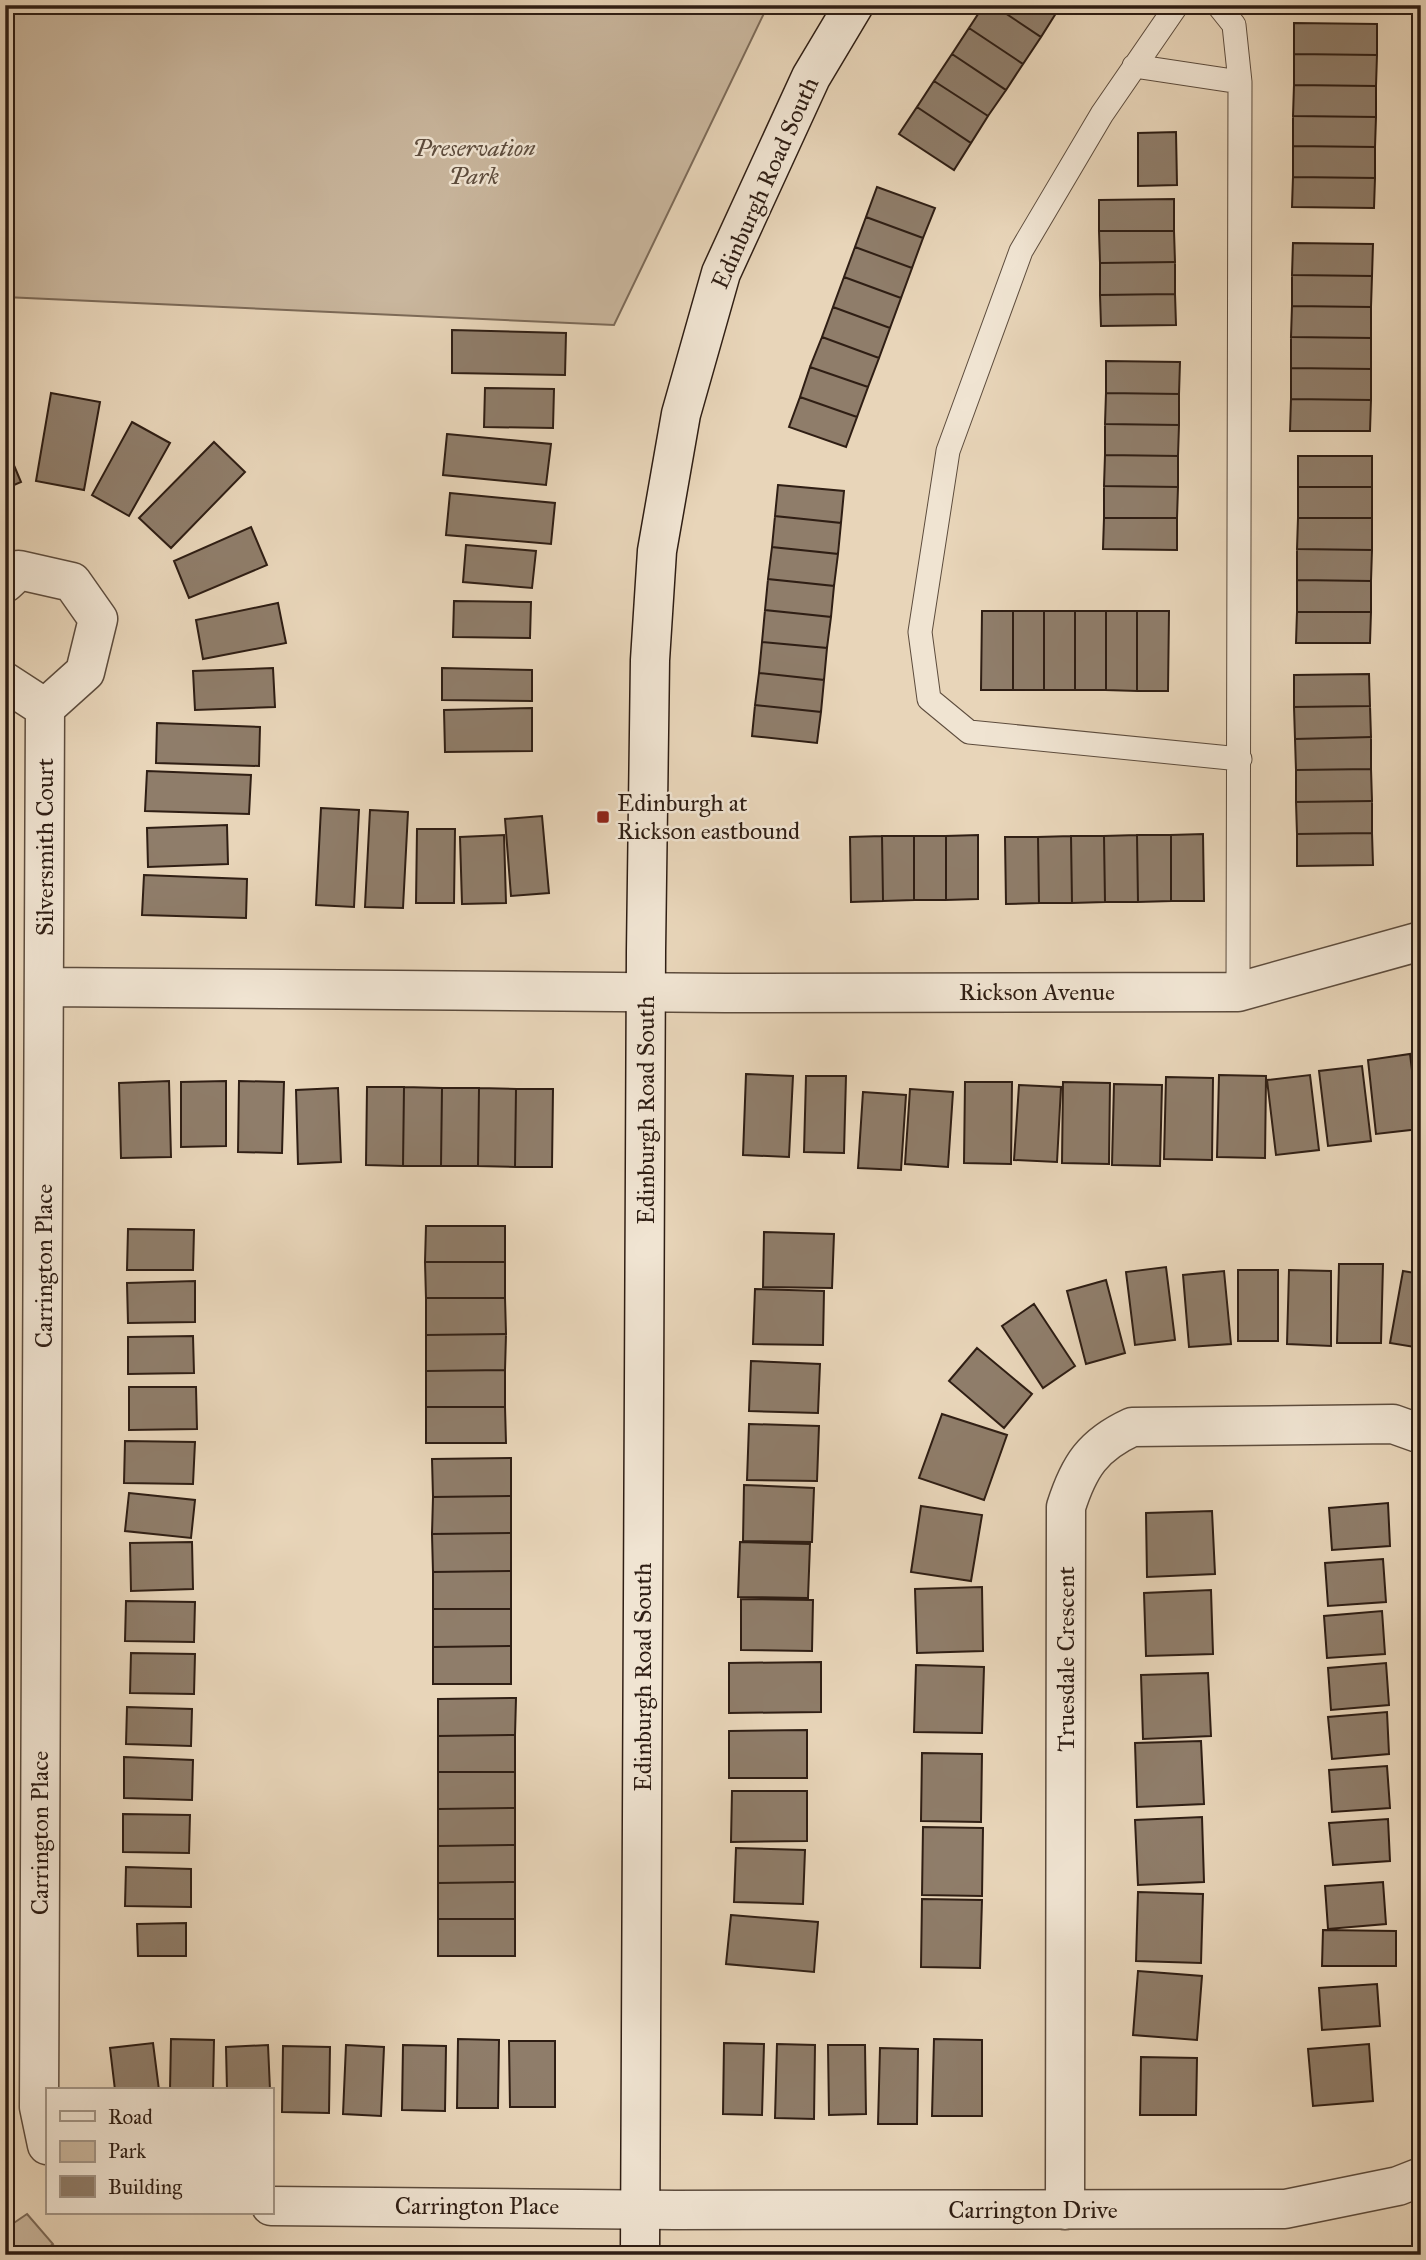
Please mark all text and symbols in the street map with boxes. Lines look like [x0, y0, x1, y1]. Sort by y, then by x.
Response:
street label: Edinburgh Road South [705, 72, 825, 294]
park label: Preservation Park [412, 133, 536, 191]
street label: Silversmith Court [30, 757, 60, 936]
place label: Edinburgh at Rickson eastbound [617, 788, 800, 846]
marker: Edinburgh at Rickson eastbound [595, 809, 611, 825]
street label: Rickson Avenue [959, 977, 1115, 1007]
street label: Edinburgh Road South [631, 996, 661, 1224]
street label: Carrington Place [29, 1184, 59, 1348]
street label: Edinburgh Road South [628, 1563, 658, 1791]
street label: Truesdale Crescent [1051, 1566, 1081, 1752]
street label: Carrington Place [25, 1751, 55, 1915]
legend [46, 2088, 273, 2214]
text: Road [108, 2104, 153, 2130]
text: Park [108, 2138, 146, 2164]
text: Building [108, 2174, 182, 2200]
street label: Carrington Place [395, 2191, 559, 2221]
street label: Carrington Drive [948, 2195, 1118, 2225]

